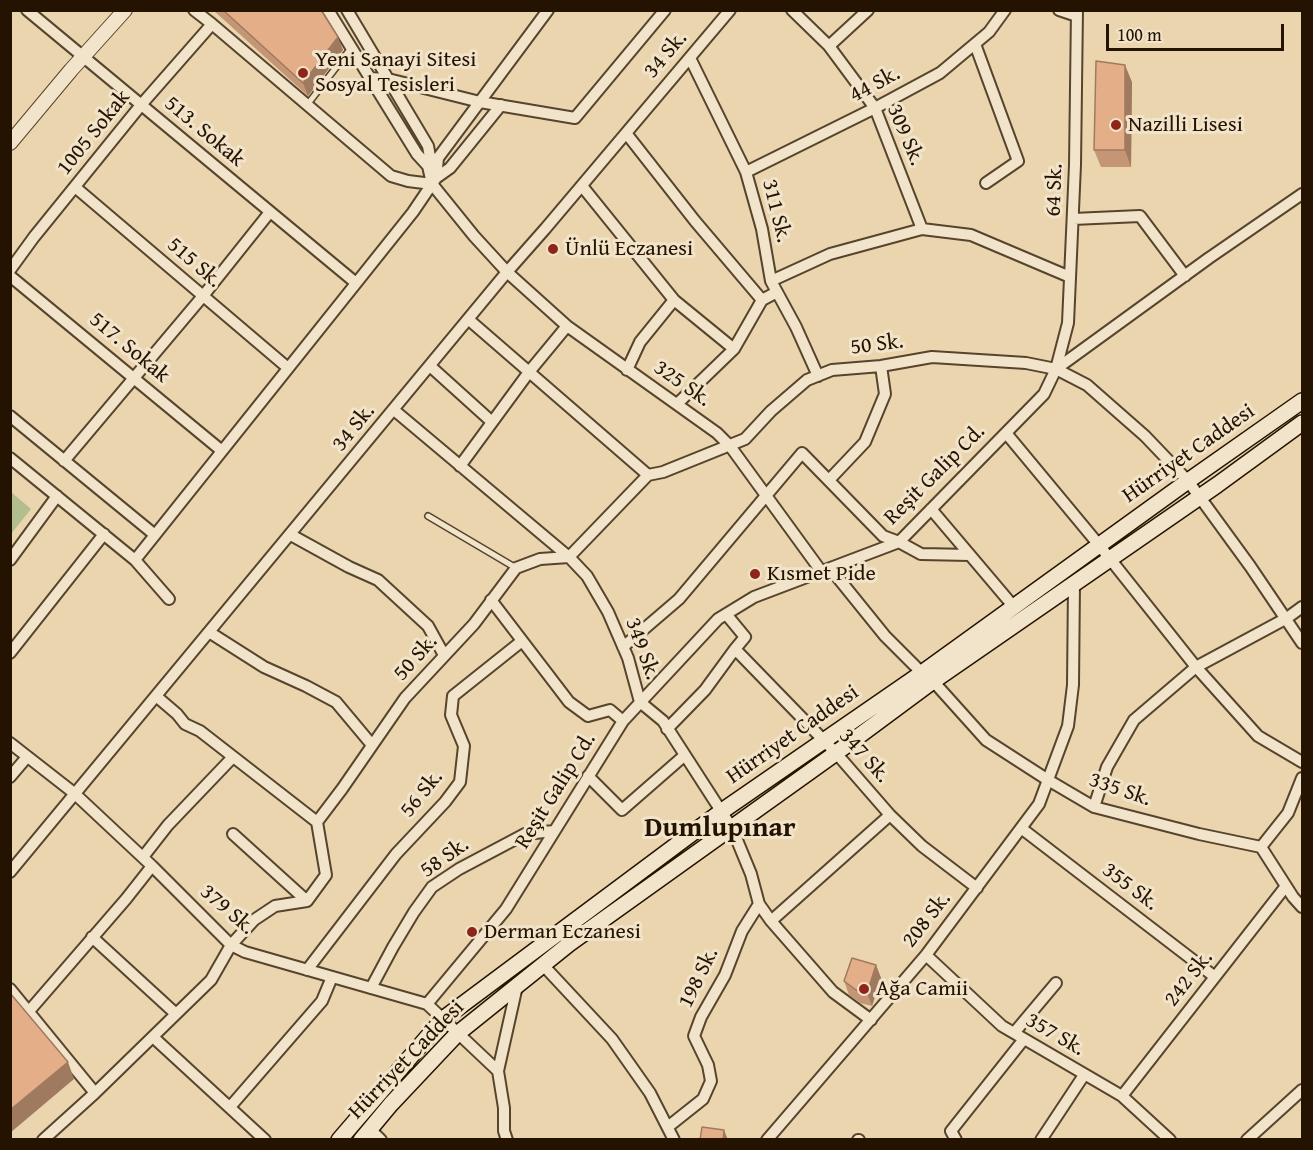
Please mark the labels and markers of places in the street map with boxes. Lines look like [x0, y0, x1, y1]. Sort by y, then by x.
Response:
place label: Yeni Sanayi Sitesi Sosyal Tesisleri [315, 47, 476, 98]
marker: Yeni Sanayi Sitesi Sosyal Tesisleri [296, 66, 310, 80]
place label: Nazilli Lisesi [1128, 112, 1243, 138]
marker: Nazilli Lisesi [1109, 118, 1123, 132]
place label: Ünlü Eczanesi [565, 236, 693, 262]
marker: Ünlü Eczanesi [546, 242, 560, 256]
place label: Kısmet Pide [767, 561, 876, 587]
marker: Kısmet Pide [748, 567, 762, 581]
place label: Derman Eczanesi [484, 919, 641, 945]
marker: Derman Eczanesi [465, 925, 479, 939]
place label: Ağa Camii [876, 976, 968, 1002]
marker: Ağa Camii [857, 982, 871, 996]

